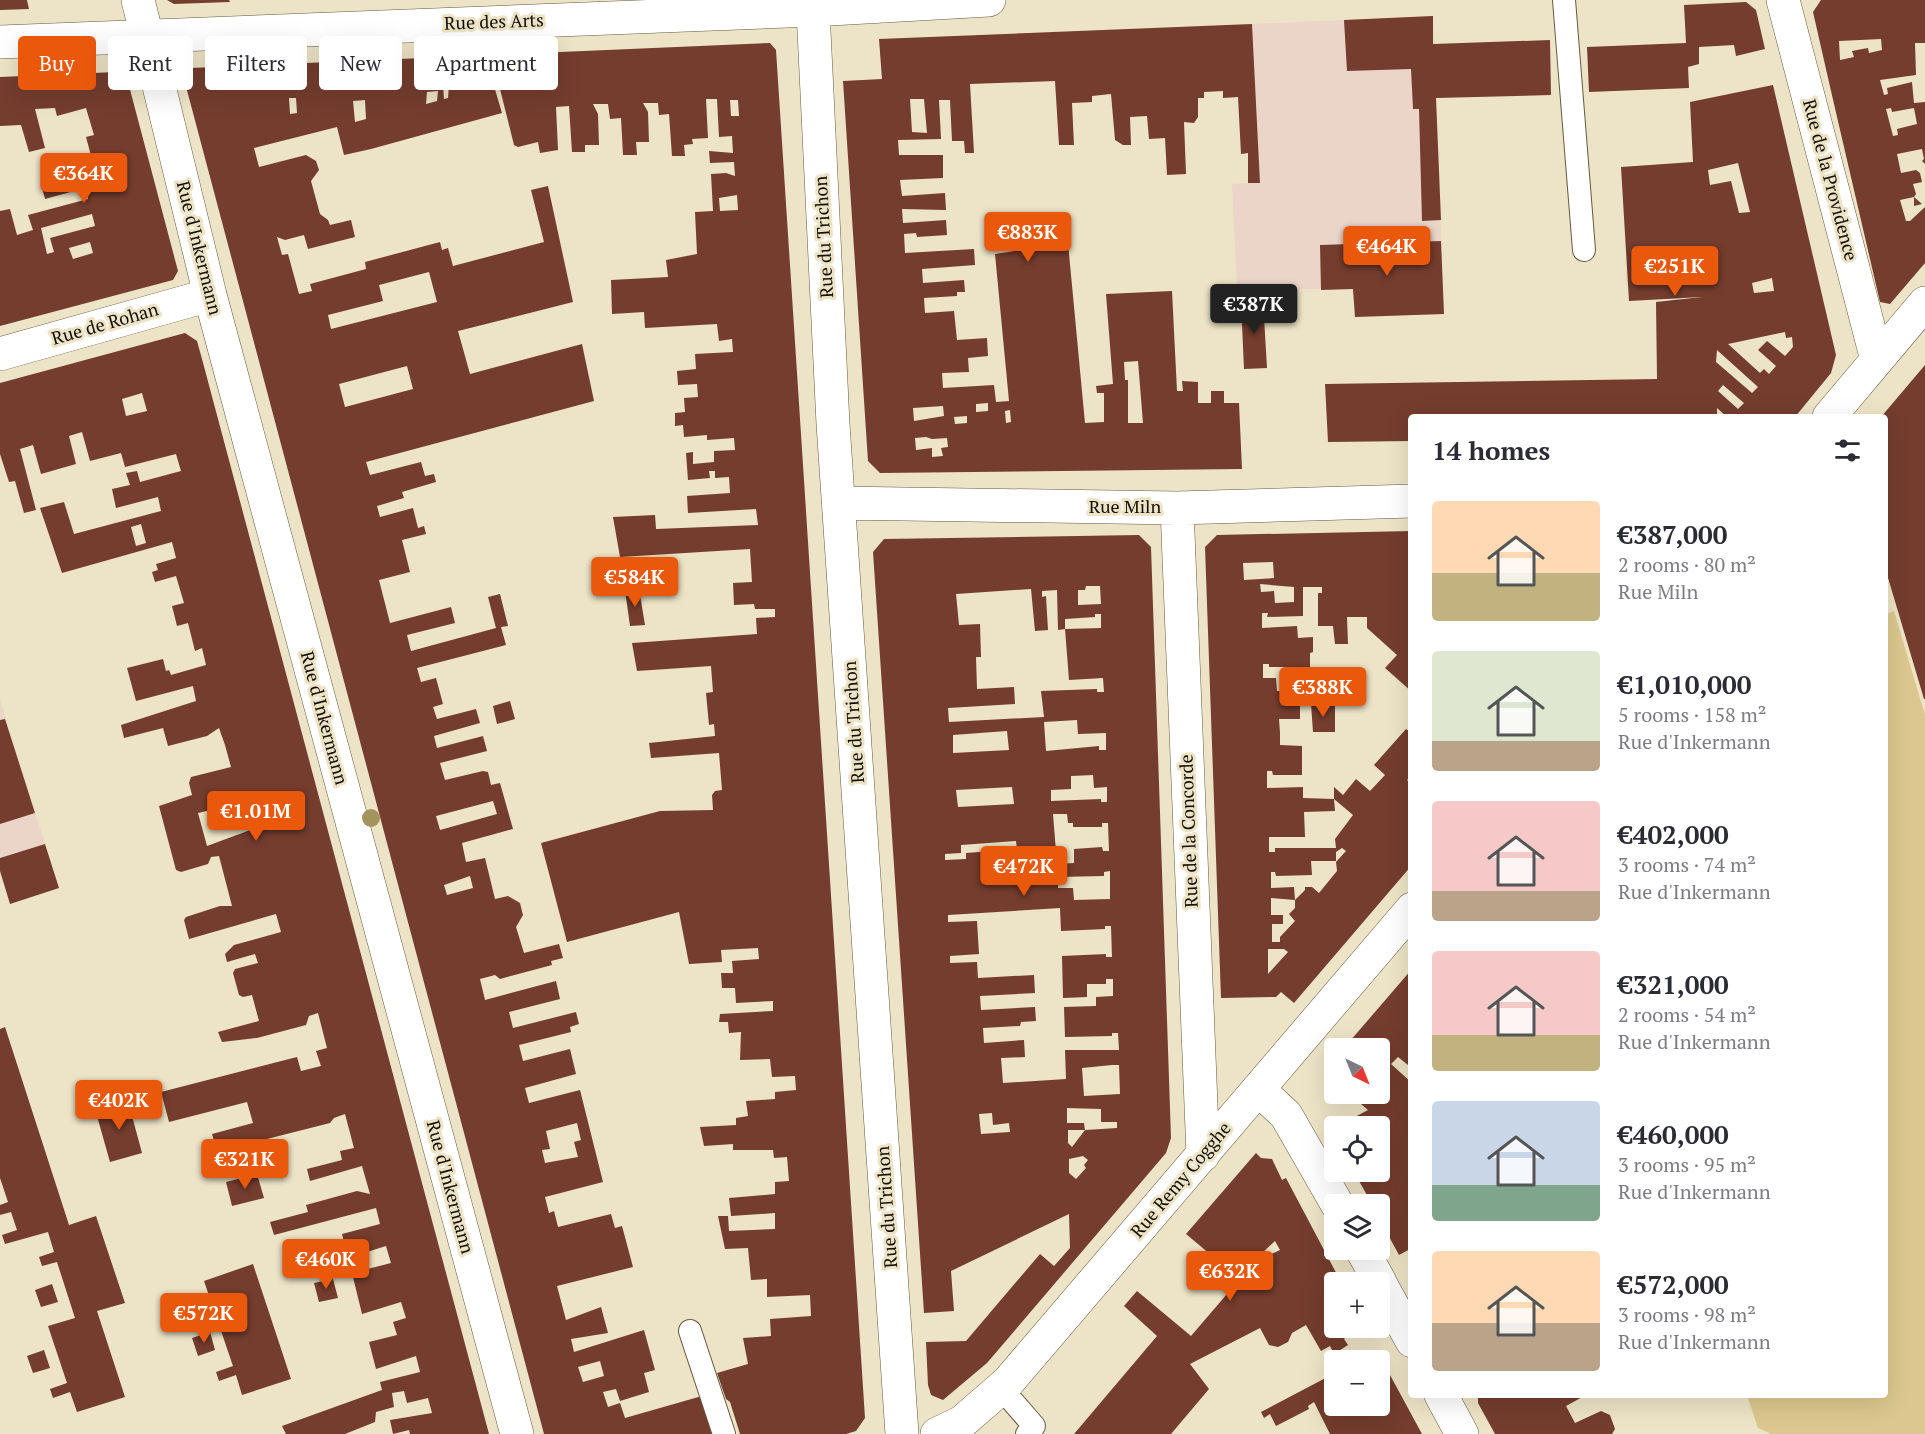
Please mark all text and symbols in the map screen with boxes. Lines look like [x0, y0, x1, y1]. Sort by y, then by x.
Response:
street label: Rue des Arts [444, 7, 544, 35]
chip: Buy [18, 36, 96, 90]
chip: Rent [108, 36, 193, 90]
chip: Filters [205, 36, 307, 90]
chip: New [319, 36, 402, 90]
chip: Apartment [414, 36, 558, 90]
street label: Rue de la Providence [1798, 96, 1864, 263]
pin: €364K [42, 153, 126, 204]
text: €364K [54, 159, 114, 186]
street label: Rue du Trichon [808, 175, 838, 299]
street label: Rue d'Inkermann [172, 178, 228, 318]
pin: €883K [986, 212, 1070, 263]
text: €883K [998, 218, 1058, 245]
pin: €464K [1345, 226, 1429, 277]
text: €464K [1357, 232, 1417, 259]
pin: €251K [1633, 246, 1717, 297]
text: €251K [1645, 252, 1705, 279]
pin: €387K [1212, 284, 1296, 335]
text: €387K [1224, 290, 1284, 317]
street label: Rue de Rohan [49, 296, 161, 350]
text: 14 homes [1432, 433, 1550, 467]
icon: filters [1831, 434, 1864, 467]
street label: Rue Miln [1089, 494, 1161, 518]
text: €387,000 [1618, 517, 1727, 551]
icon: home [1480, 525, 1552, 597]
text: 2 rooms · 80 m² [1618, 551, 1756, 578]
pin: €584K [593, 557, 677, 608]
text: €584K [605, 563, 665, 590]
text: Rue Miln [1618, 578, 1698, 605]
street label: Rue d'Inkermann [296, 648, 354, 787]
street label: Rue du Trichon [837, 660, 869, 784]
pin: €388K [1281, 667, 1365, 718]
text: €1,010,000 [1618, 667, 1751, 701]
text: €388K [1293, 673, 1353, 700]
icon: home [1480, 675, 1552, 747]
text: 5 rooms · 158 m² [1618, 701, 1766, 728]
text: Rue d'Inkermann [1618, 728, 1771, 755]
street label: Rue de la Concorde [1173, 754, 1203, 908]
pin: €1.01M [207, 791, 305, 842]
text: €1.01M [221, 797, 291, 824]
text: €402,000 [1618, 817, 1729, 851]
icon: home [1480, 825, 1552, 897]
pin: €472K [982, 846, 1066, 897]
text: 3 rooms · 74 m² [1618, 851, 1756, 878]
text: €472K [994, 852, 1054, 879]
text: Rue d'Inkermann [1618, 878, 1771, 905]
text: €321,000 [1618, 967, 1729, 1001]
icon: home [1480, 975, 1552, 1047]
text: 2 rooms · 54 m² [1618, 1001, 1756, 1028]
text: Rue d'Inkermann [1618, 1028, 1771, 1055]
north arrow [1324, 1038, 1390, 1104]
map controls [1324, 1038, 1390, 1416]
pin: €402K [77, 1080, 161, 1131]
text: €402K [89, 1086, 149, 1113]
street label: Rue Remy Cogghe [1125, 1116, 1236, 1242]
button: locate [1324, 1116, 1390, 1182]
street label: Rue d'Inkermann [422, 1117, 480, 1256]
text: €460,000 [1618, 1117, 1729, 1151]
icon: home [1480, 1125, 1552, 1197]
pin: €321K [203, 1139, 287, 1190]
text: €321K [215, 1145, 275, 1172]
street label: Rue du Trichon [870, 1145, 902, 1269]
text: 3 rooms · 95 m² [1618, 1151, 1756, 1178]
text: Rue d'Inkermann [1618, 1178, 1771, 1205]
button: layers [1324, 1194, 1390, 1260]
pin: €460K [284, 1239, 368, 1290]
text: €460K [296, 1245, 356, 1272]
pin: €632K [1188, 1251, 1272, 1302]
text: €632K [1200, 1257, 1260, 1284]
text: €572,000 [1618, 1267, 1729, 1301]
button: + [1324, 1272, 1390, 1338]
icon: home [1480, 1275, 1552, 1347]
pin: €572K [162, 1293, 246, 1344]
text: €572K [174, 1299, 234, 1326]
text: 3 rooms · 98 m² [1618, 1301, 1756, 1328]
text: Rue d'Inkermann [1618, 1328, 1771, 1355]
button: − [1324, 1350, 1390, 1416]

